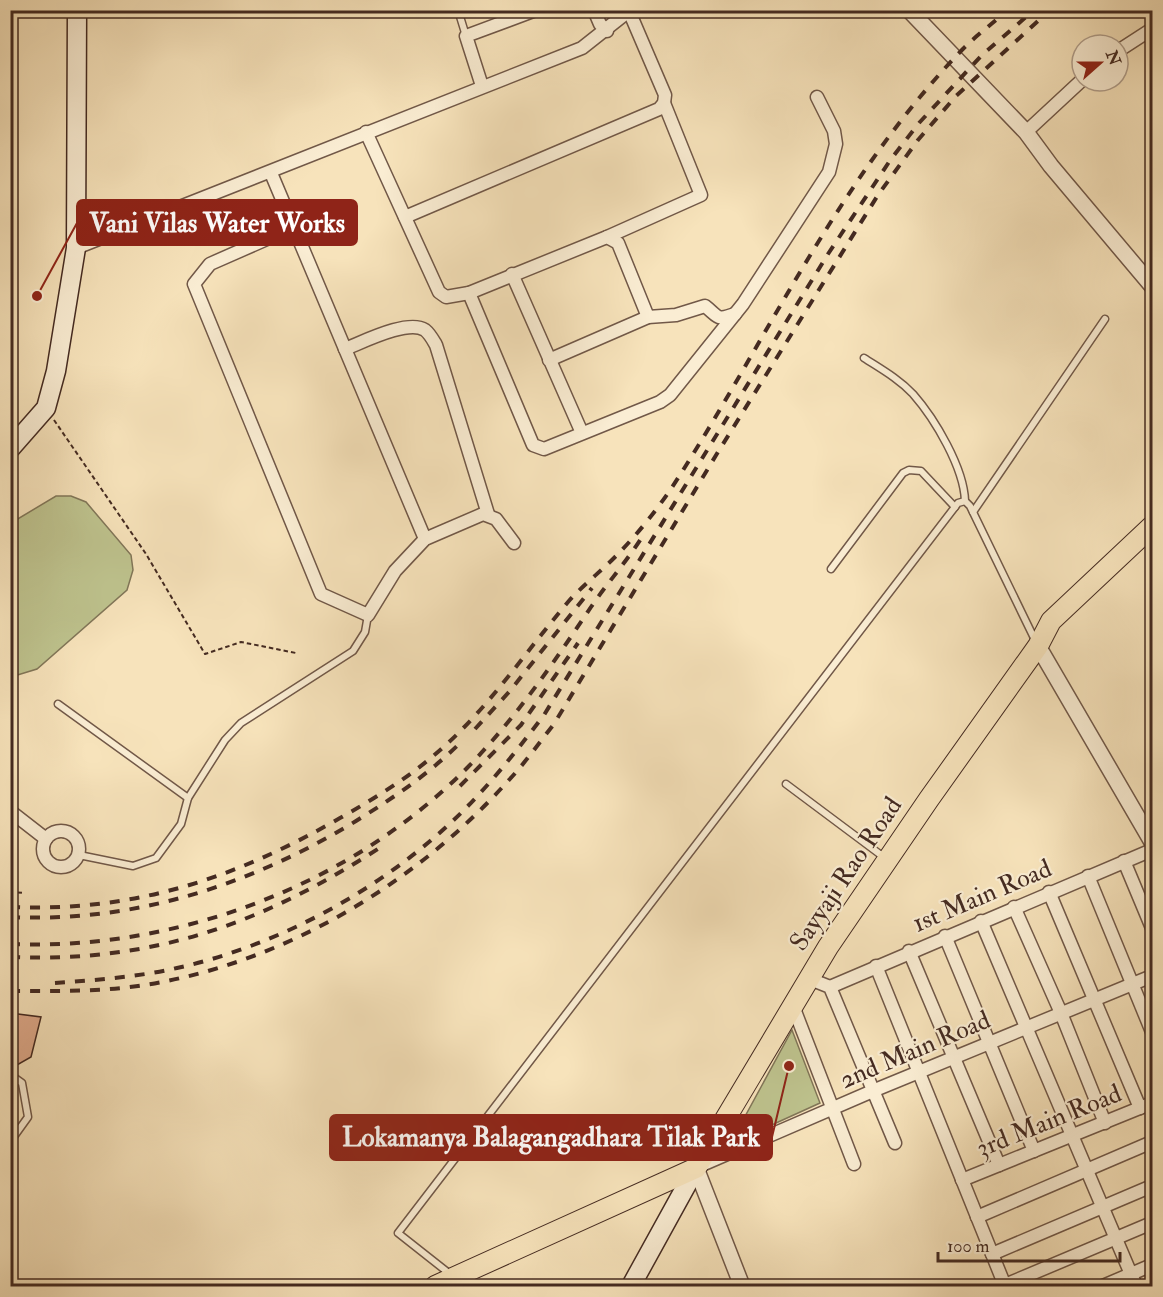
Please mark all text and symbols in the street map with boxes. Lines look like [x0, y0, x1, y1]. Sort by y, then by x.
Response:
north arrow [1070, 33, 1130, 93]
text: N [1101, 47, 1125, 69]
callout: Vani Vilas Water Works [77, 200, 357, 245]
text: Vani Vilas Water Works [88, 207, 345, 240]
street label: Sayyaji Rao Road [783, 791, 909, 957]
street label: 1st Main Road [908, 852, 1057, 940]
street label: 2nd Main Road [835, 1004, 995, 1096]
street label: 3rd Main Road [972, 1077, 1126, 1165]
callout: Lokamanya Balagangadhara Tilak Park [330, 1115, 772, 1160]
text: Lokamanya Balagangadhara Tilak Park [342, 1121, 761, 1155]
scale bar [938, 1225, 1120, 1263]
text: 100 m [947, 1235, 990, 1258]

